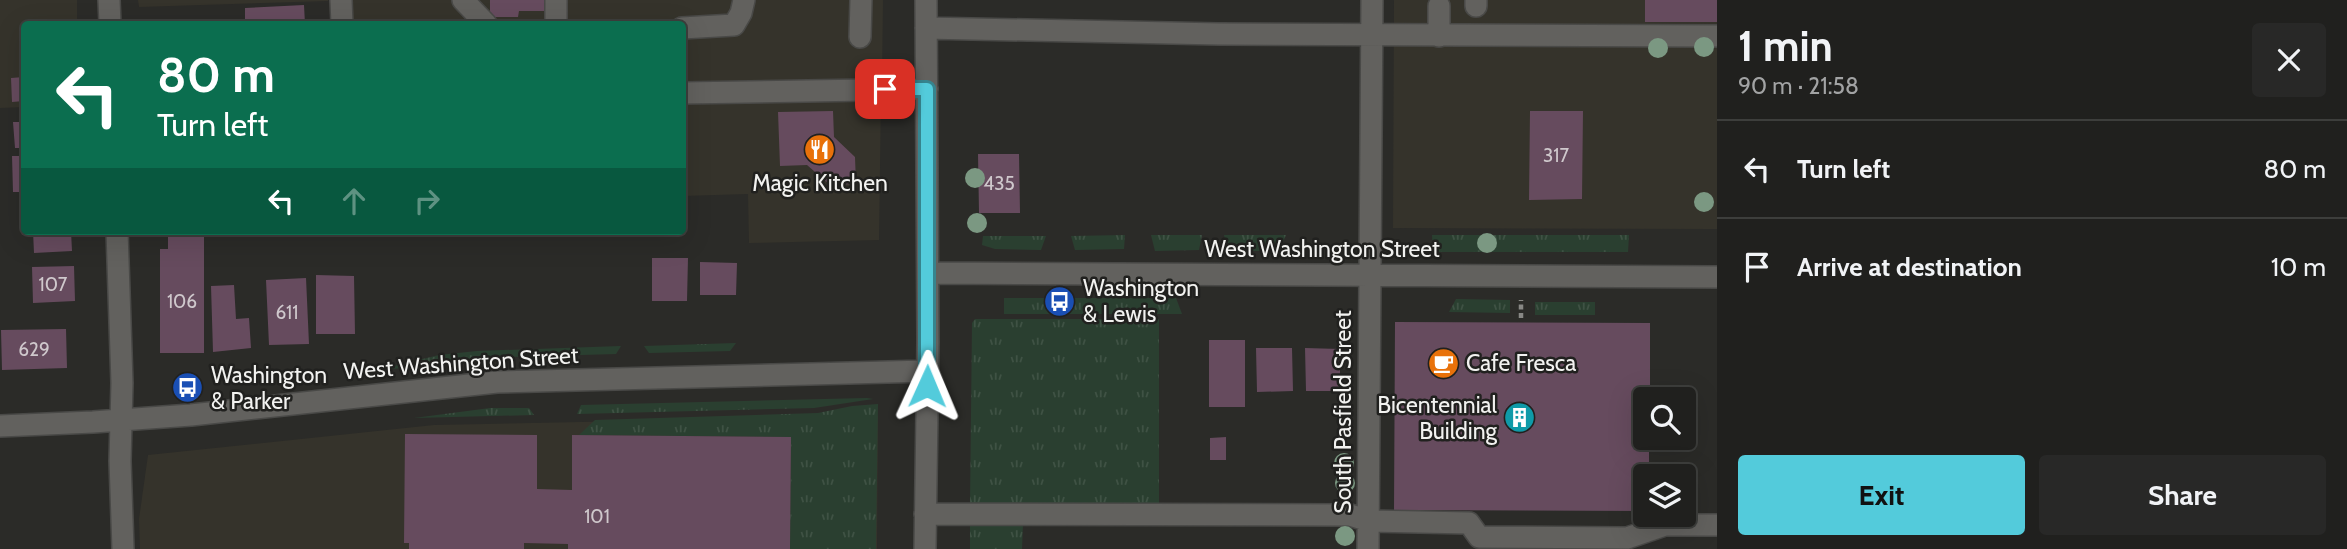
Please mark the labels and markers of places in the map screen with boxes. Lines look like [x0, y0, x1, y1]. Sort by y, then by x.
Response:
pin [855, 59, 915, 119]
restaurant icon: Magic Kitchen [803, 132, 837, 166]
place label: Magic Kitchen [752, 169, 888, 197]
place label: Washington & Lewis [1083, 274, 1199, 328]
bus stop icon: Washington & Lewis [1043, 284, 1077, 318]
cafe icon: Cafe Fresca [1426, 346, 1460, 380]
place label: Cafe Fresca [1466, 349, 1576, 377]
place label: Washington & Parker [211, 361, 327, 415]
bus stop icon: Washington & Parker [171, 371, 205, 405]
place label: Bicentennial Building [1377, 391, 1498, 445]
building icon: Bicentennial Building [1503, 401, 1537, 435]

